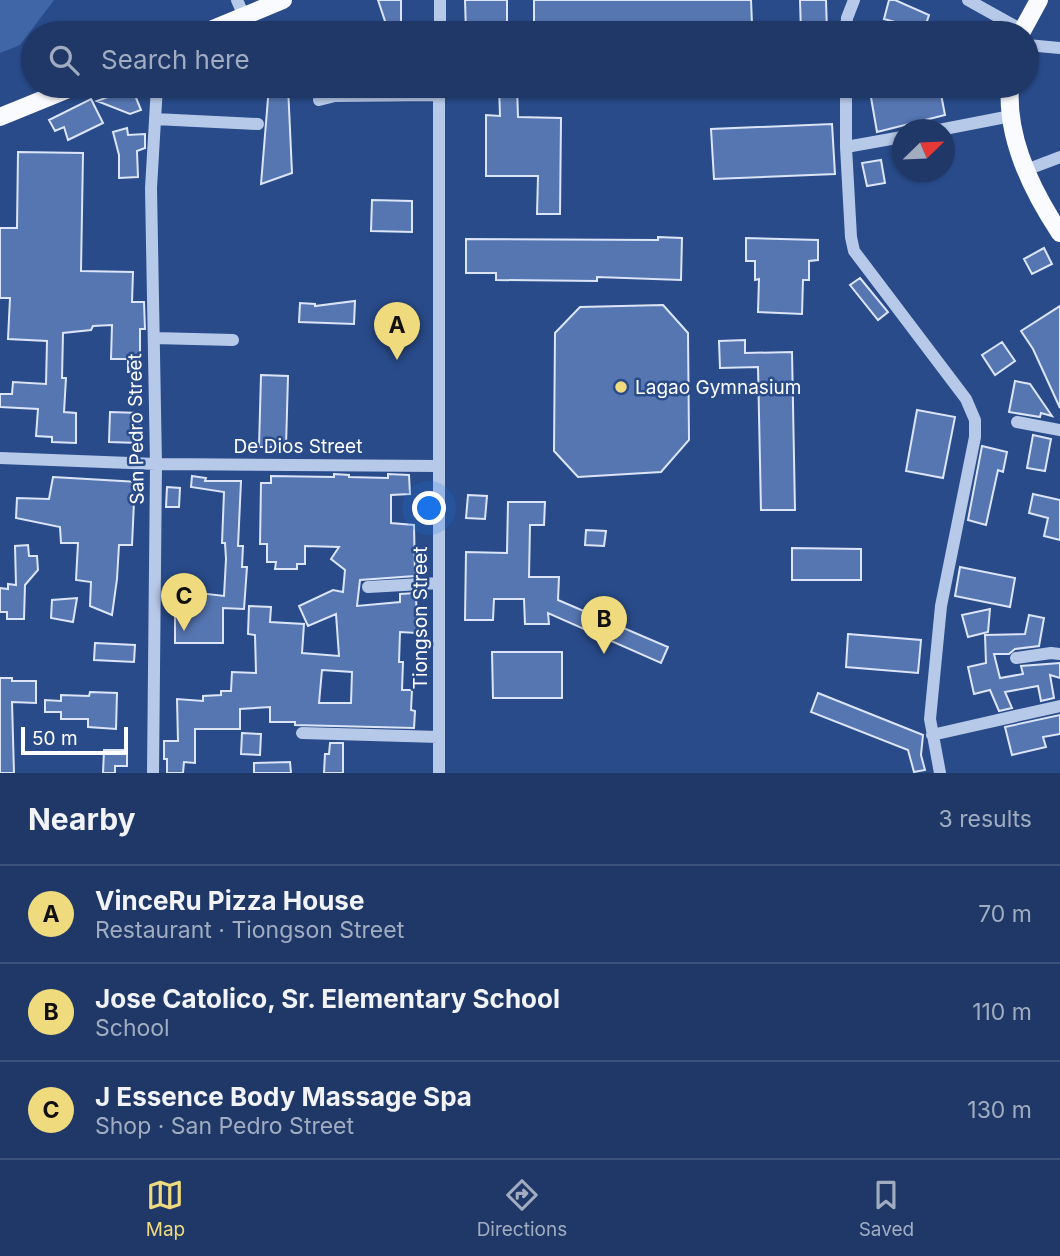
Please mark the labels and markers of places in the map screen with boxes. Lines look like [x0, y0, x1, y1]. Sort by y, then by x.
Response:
pin: A [374, 302, 420, 360]
place label: Lagao Gymnasium [635, 376, 801, 399]
marker: Lagao Gymnasium [613, 379, 629, 395]
pin: C [161, 573, 207, 631]
pin: B [581, 596, 627, 654]

